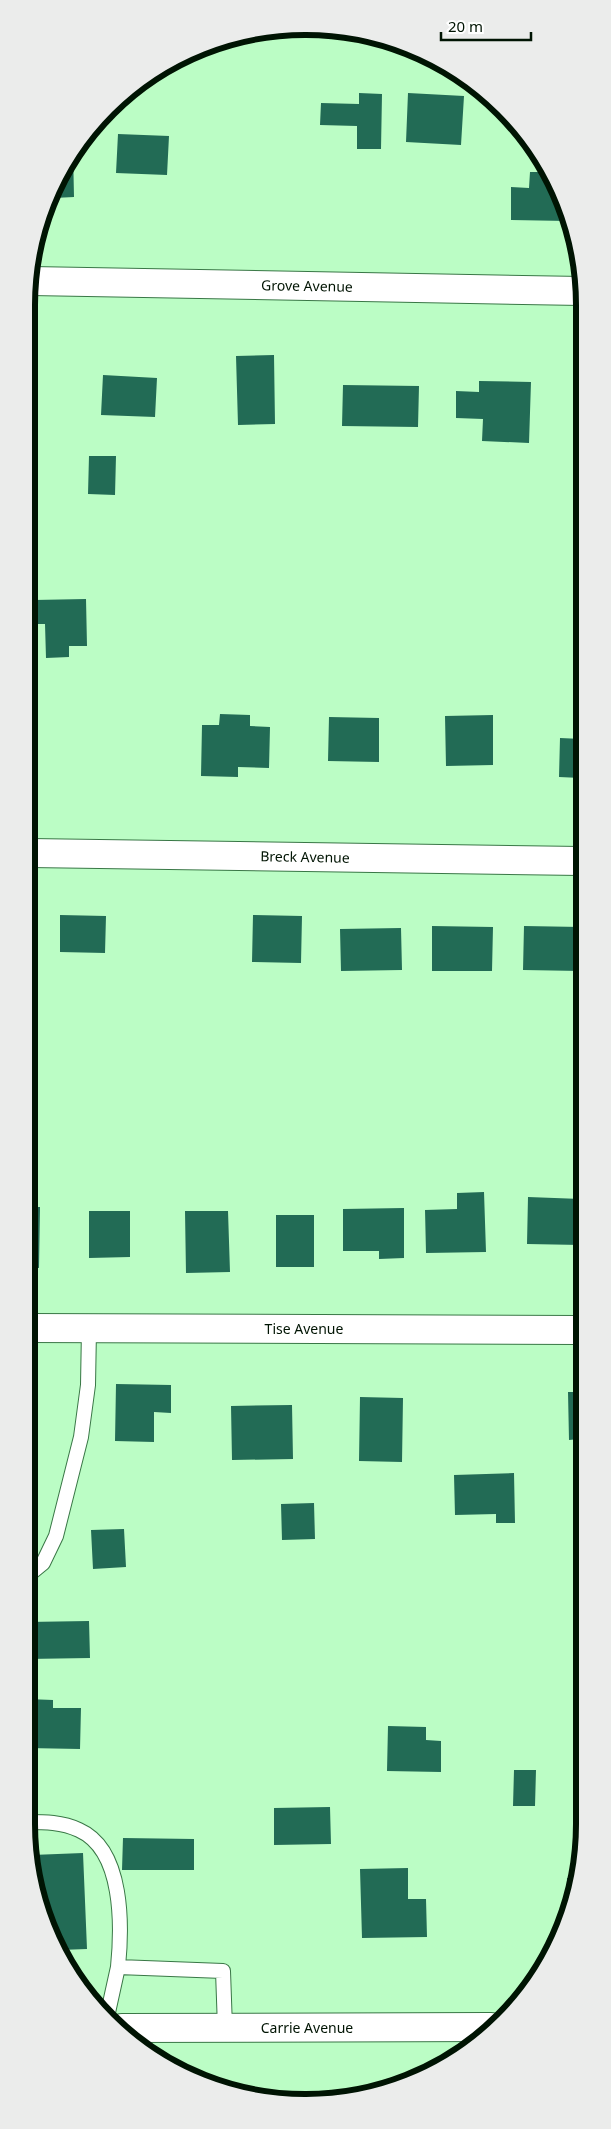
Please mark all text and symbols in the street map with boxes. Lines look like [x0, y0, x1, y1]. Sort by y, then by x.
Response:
scale bar [441, 10, 531, 42]
text: 20 m [448, 16, 483, 36]
street label: Grove Avenue [261, 275, 353, 296]
street label: Breck Avenue [260, 846, 350, 867]
street label: Tise Avenue [265, 1319, 343, 1338]
street label: Carrie Avenue [261, 2018, 353, 2037]

